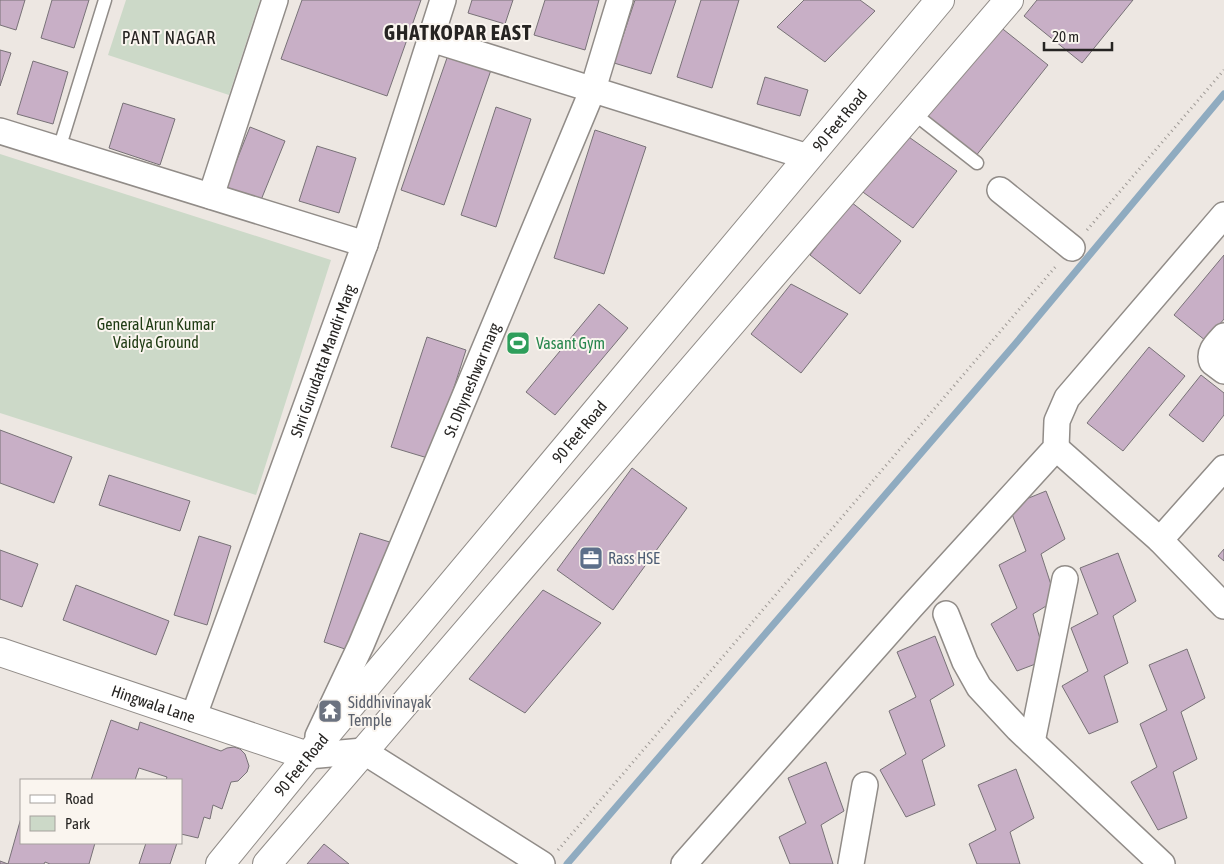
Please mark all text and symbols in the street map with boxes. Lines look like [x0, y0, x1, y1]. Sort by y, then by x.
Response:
district label: GHATKOPAR EAST [384, 20, 532, 44]
scale bar [1044, 20, 1112, 52]
district label: PANT NAGAR [122, 27, 216, 48]
text: 20 m [1052, 28, 1079, 45]
street label: 90 Feet Road [808, 86, 871, 155]
street label: Shri Gurudatta Mandir Marg [287, 282, 360, 440]
park label: General Arun Kumar Vaidya Ground [97, 315, 215, 352]
street label: St. Dhyneshwar marg [440, 320, 504, 440]
sports icon: Vasant Gym [505, 330, 531, 356]
place label: Vasant Gym [536, 334, 605, 353]
street label: 90 Feet Road [548, 397, 610, 466]
office icon: Rass HSE [578, 545, 604, 571]
place label: Rass HSE [608, 549, 660, 567]
street label: Hingwala Lane [109, 681, 198, 726]
place label: Siddhivinayak Temple [348, 693, 431, 730]
temple icon: Siddhivinayak Temple [317, 698, 343, 724]
street label: 90 Feet Road [270, 730, 332, 800]
legend [20, 779, 182, 844]
text: Road [65, 790, 94, 807]
text: Park [65, 815, 90, 832]

